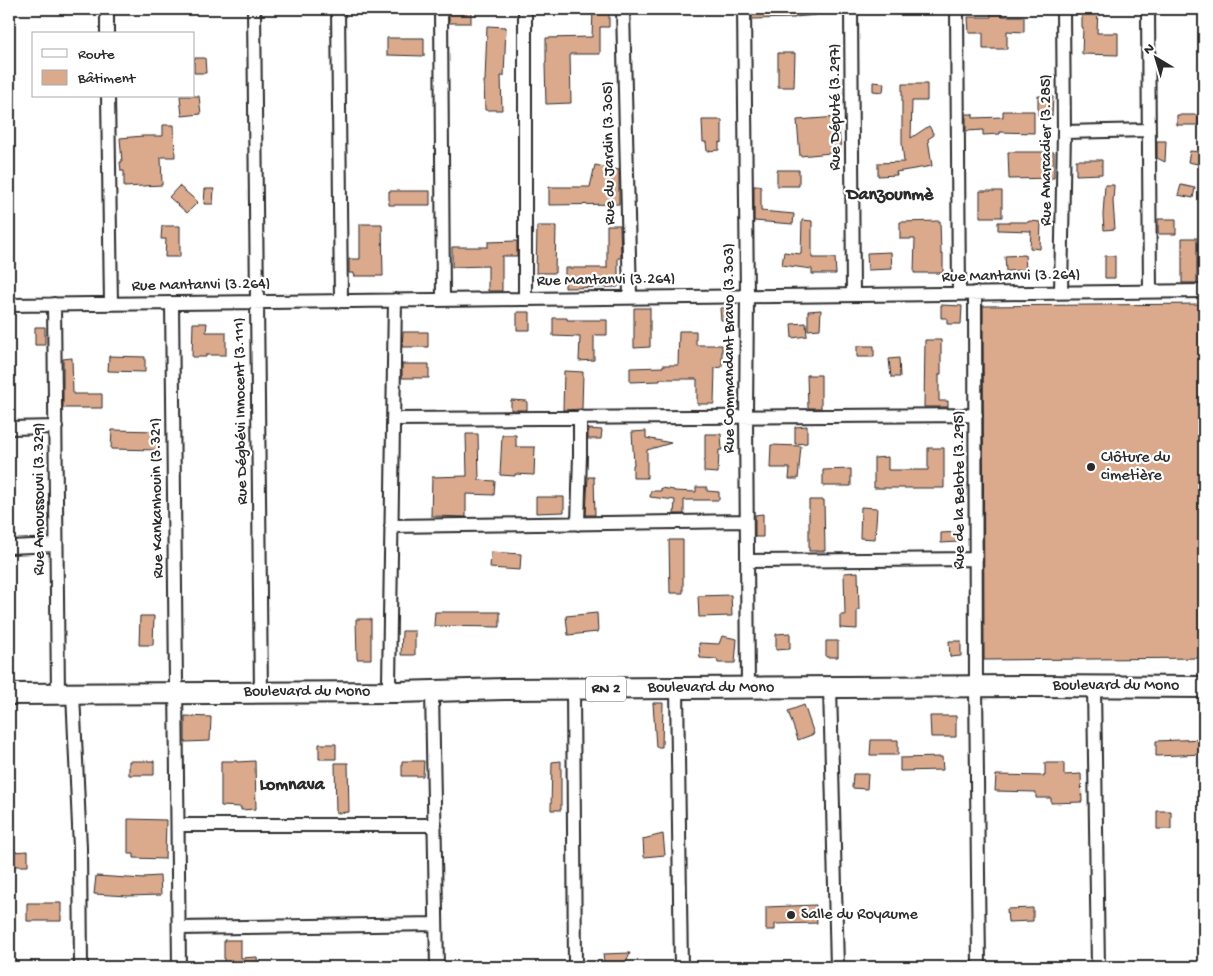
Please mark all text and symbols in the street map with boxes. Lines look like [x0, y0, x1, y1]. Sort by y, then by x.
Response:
legend [32, 32, 195, 98]
north arrow [1130, 32, 1180, 82]
text: N [1141, 40, 1158, 59]
street label: Rue Député (3.297) [827, 43, 846, 171]
text: Route [78, 46, 115, 64]
text: Bâtiment [77, 70, 137, 88]
street label: Rue Anarcadier (3.285) [1038, 74, 1057, 226]
street label: Rue du Jardin (3.305) [599, 81, 621, 225]
district label: Danzounmè [845, 185, 934, 206]
street label: Rue Commandant Bravo (3.303) [721, 243, 740, 453]
street label: Rue Mantanvi (3.264) [941, 266, 1081, 288]
street label: Rue Mantanvi (3.264) [536, 270, 676, 292]
street label: Rue Mantanvi (3.264) [131, 275, 271, 297]
street label: Rue Dégbévi Innocent (3.111) [231, 317, 253, 505]
street label: Rue de la Belote (3.295) [951, 410, 970, 570]
street label: Rue Kankanhouin (3.321) [147, 417, 169, 579]
street label: Rue Amoussouvi (3.329) [31, 422, 50, 576]
place label: Clôture du cimetière [1101, 449, 1171, 486]
marker: Clôture du cimetière [1085, 461, 1097, 473]
road number: RN 2 [586, 676, 626, 702]
street label: Boulevard du Mono [1052, 677, 1179, 696]
street label: Boulevard du Mono [647, 679, 774, 698]
street label: Boulevard du Mono [243, 683, 370, 702]
district label: Lomnava [259, 775, 326, 796]
place label: Salle du Royaume [801, 906, 918, 925]
marker: Salle du Royaume [785, 909, 797, 921]

